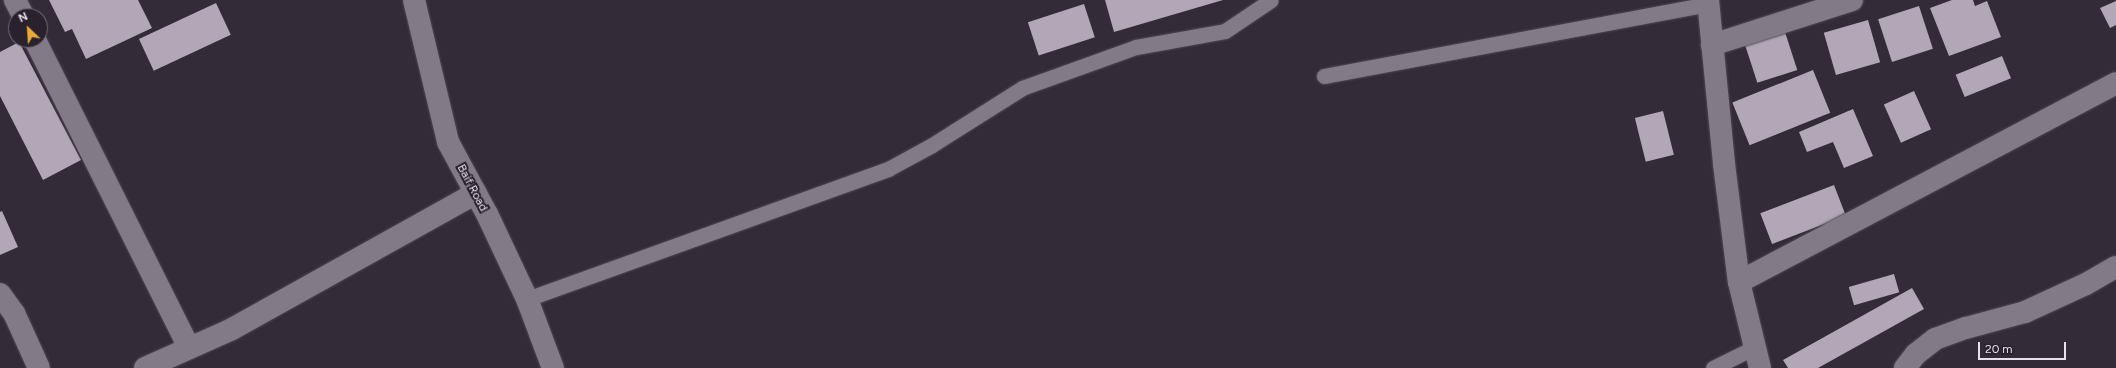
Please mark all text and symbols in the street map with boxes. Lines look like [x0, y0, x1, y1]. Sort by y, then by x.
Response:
north arrow [8, 8, 48, 48]
text: N [17, 10, 30, 25]
street label: Baif Road [454, 162, 490, 214]
scale bar [1980, 334, 2068, 360]
text: 20 m [1985, 342, 2013, 356]

